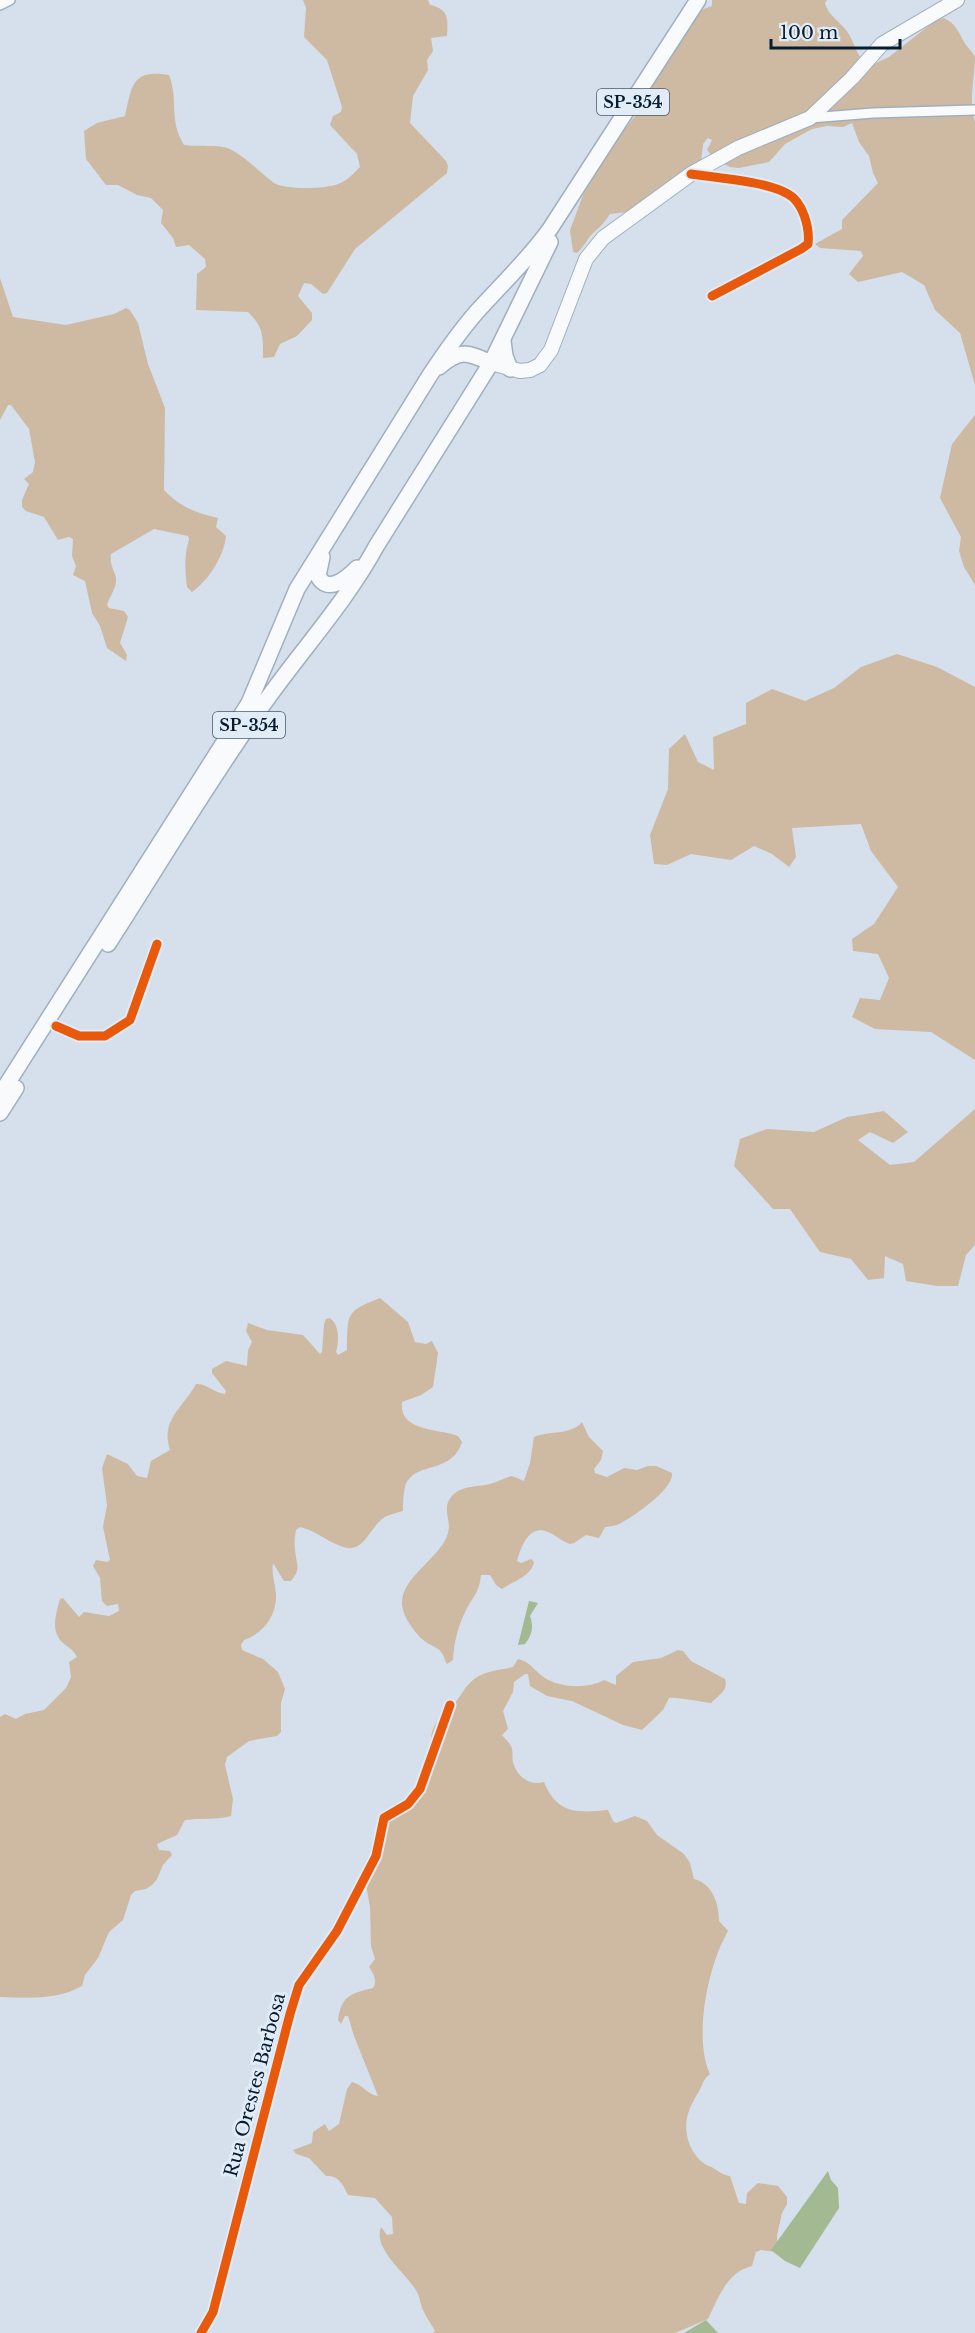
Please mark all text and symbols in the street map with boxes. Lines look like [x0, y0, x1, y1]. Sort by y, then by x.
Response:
scale bar [771, 12, 900, 50]
text: 100 m [780, 22, 838, 44]
road number: SP-354 [597, 89, 669, 115]
road number: SP-354 [213, 712, 285, 738]
street label: Rua Orestes Barbosa [220, 1991, 290, 2179]

